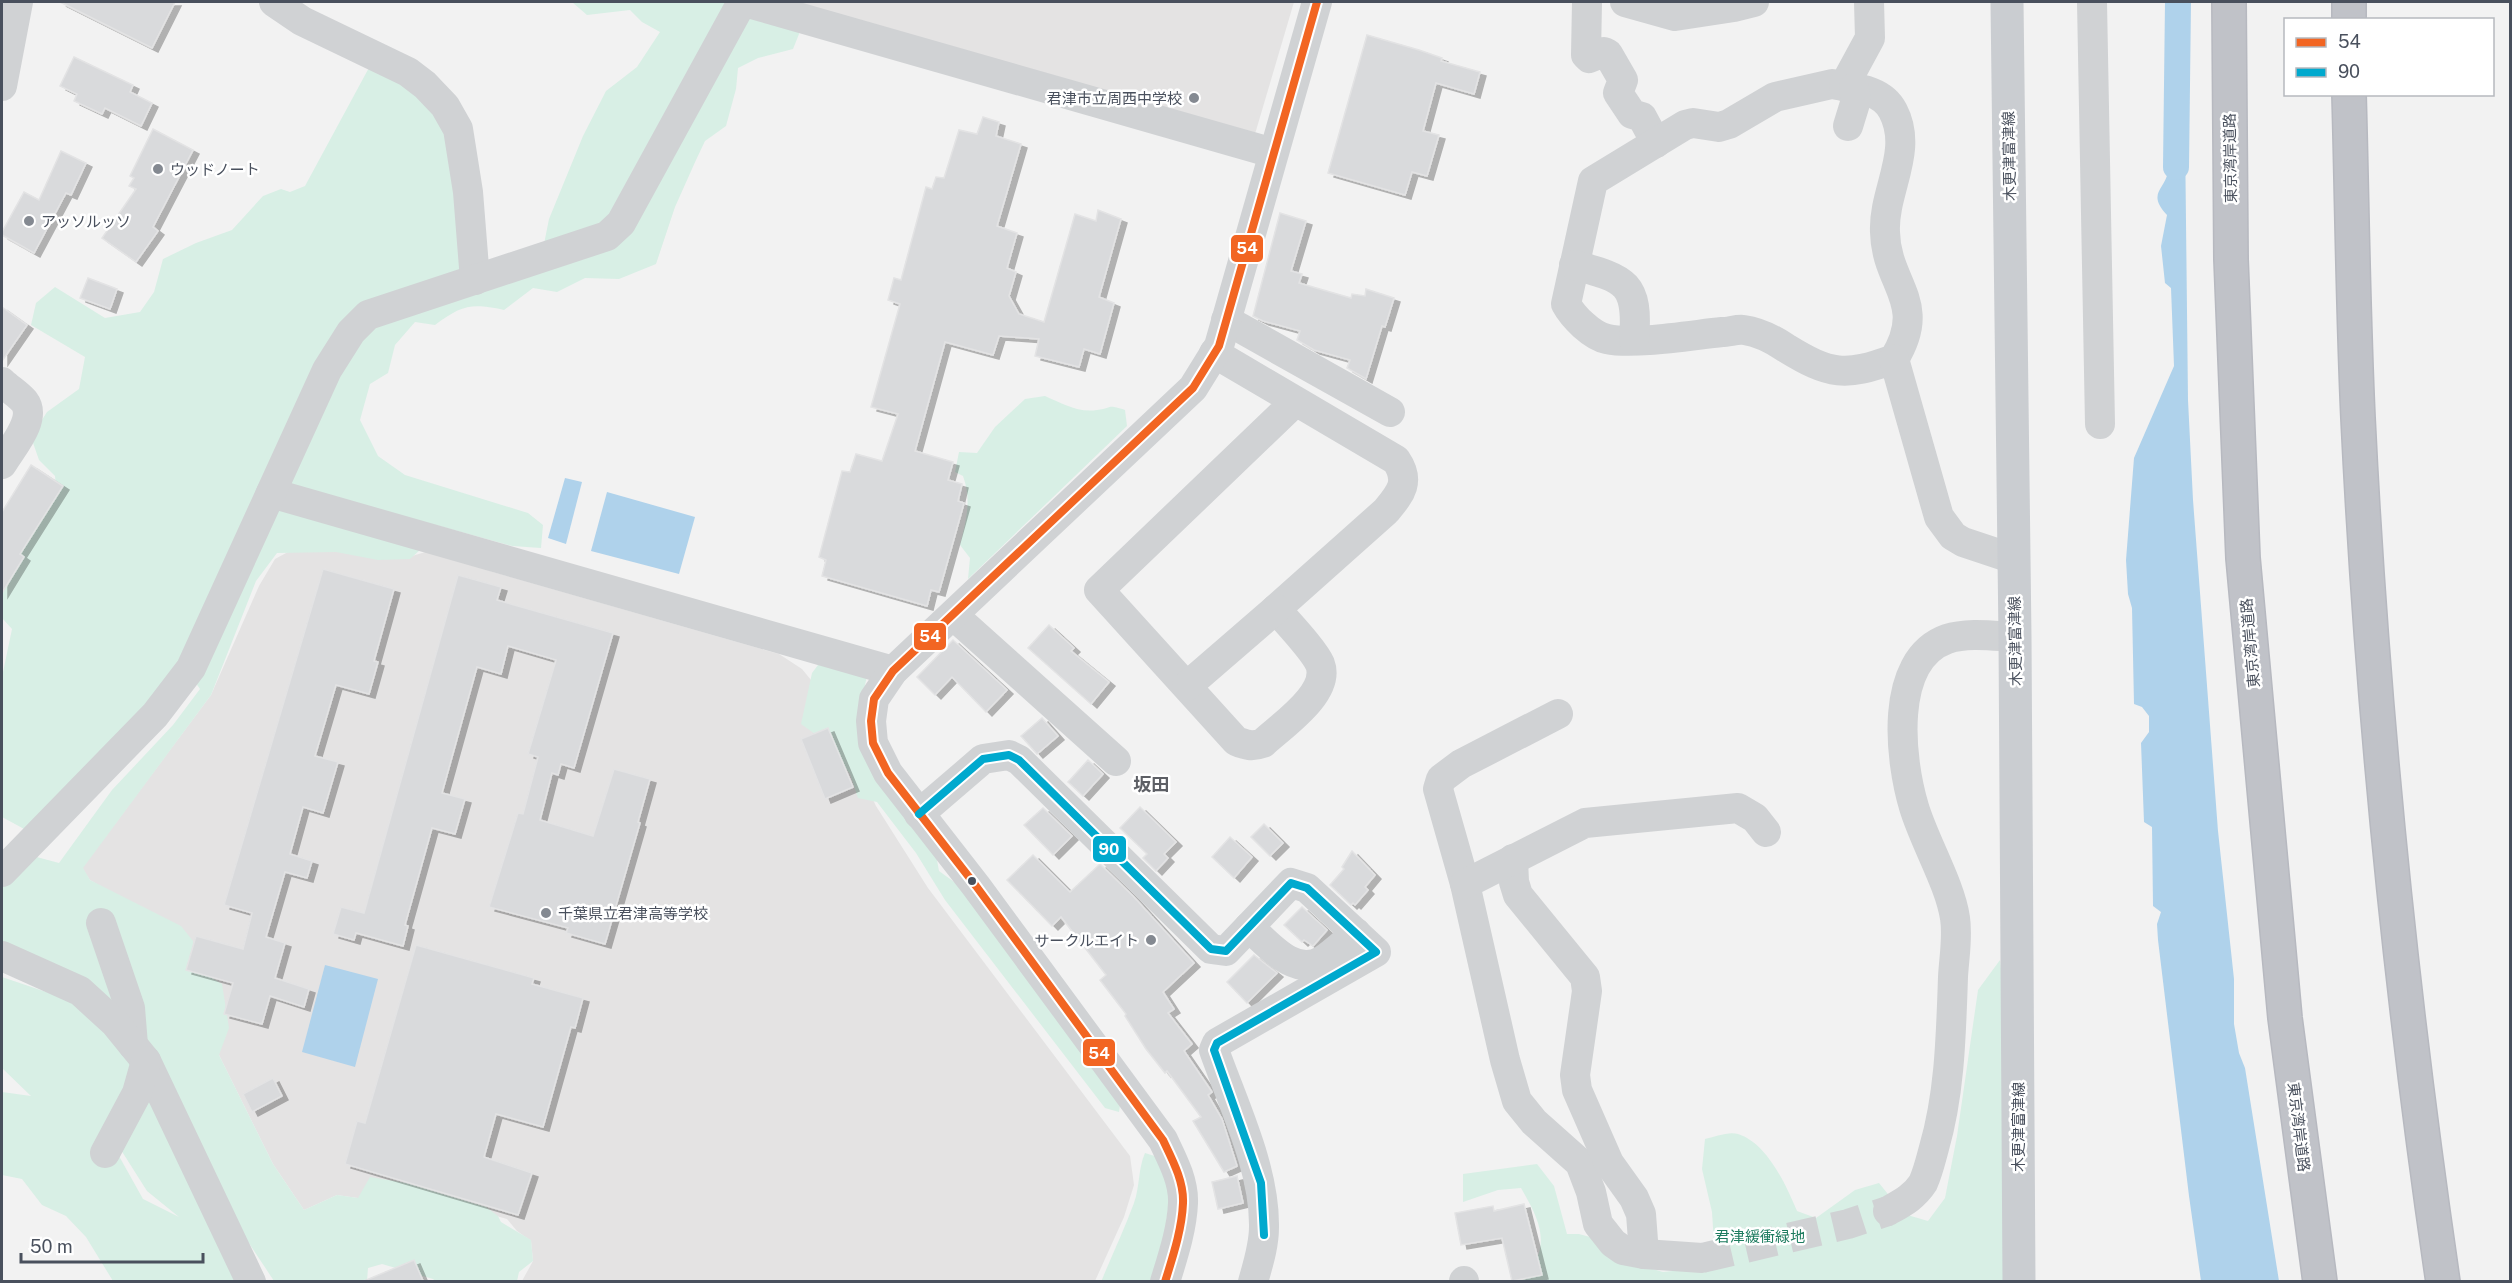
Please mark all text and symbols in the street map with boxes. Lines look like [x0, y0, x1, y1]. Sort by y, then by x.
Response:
legend [2284, 18, 2494, 96]
text: 54 [2338, 31, 2361, 52]
text: 90 [2338, 61, 2360, 82]
place label: 君津市立周西中学校 [1047, 90, 1182, 107]
marker: 君津市立周西中学校 [1187, 91, 1201, 105]
street label: 木更津富津線 [2000, 111, 2018, 201]
street label: 東京湾岸道路 [2221, 113, 2239, 203]
place label: ウッドノート [170, 161, 260, 178]
marker: ウッドノート [151, 162, 165, 176]
place label: アッソルッソ [41, 213, 131, 230]
marker: アッソルッソ [22, 214, 36, 228]
line badge: 54 [1230, 234, 1264, 263]
text: 54 [1236, 239, 1258, 258]
street label: 木更津富津線 [2006, 596, 2024, 686]
street label: 東京湾岸道路 [2238, 597, 2262, 689]
line badge: 54 [913, 622, 947, 651]
text: 54 [919, 627, 941, 646]
district label: 坂田 [1133, 774, 1169, 795]
line badge: 90 [1092, 835, 1127, 863]
text: 90 [1099, 840, 1119, 859]
unlabelled marker [966, 875, 978, 887]
place label: 千葉県立君津高等学校 [558, 905, 708, 922]
marker: 千葉県立君津高等学校 [539, 906, 553, 920]
place label: サークルエイト [1034, 932, 1139, 949]
marker: サークルエイト [1144, 933, 1158, 947]
line badge: 54 [1082, 1038, 1116, 1067]
text: 54 [1088, 1044, 1110, 1063]
street label: 東京湾岸道路 [2285, 1081, 2313, 1173]
street label: 木更津富津線 [2010, 1082, 2027, 1172]
scale bar [21, 1226, 202, 1264]
park label: 君津緩衝緑地 [1715, 1228, 1805, 1245]
text: 50 m [30, 1236, 73, 1257]

